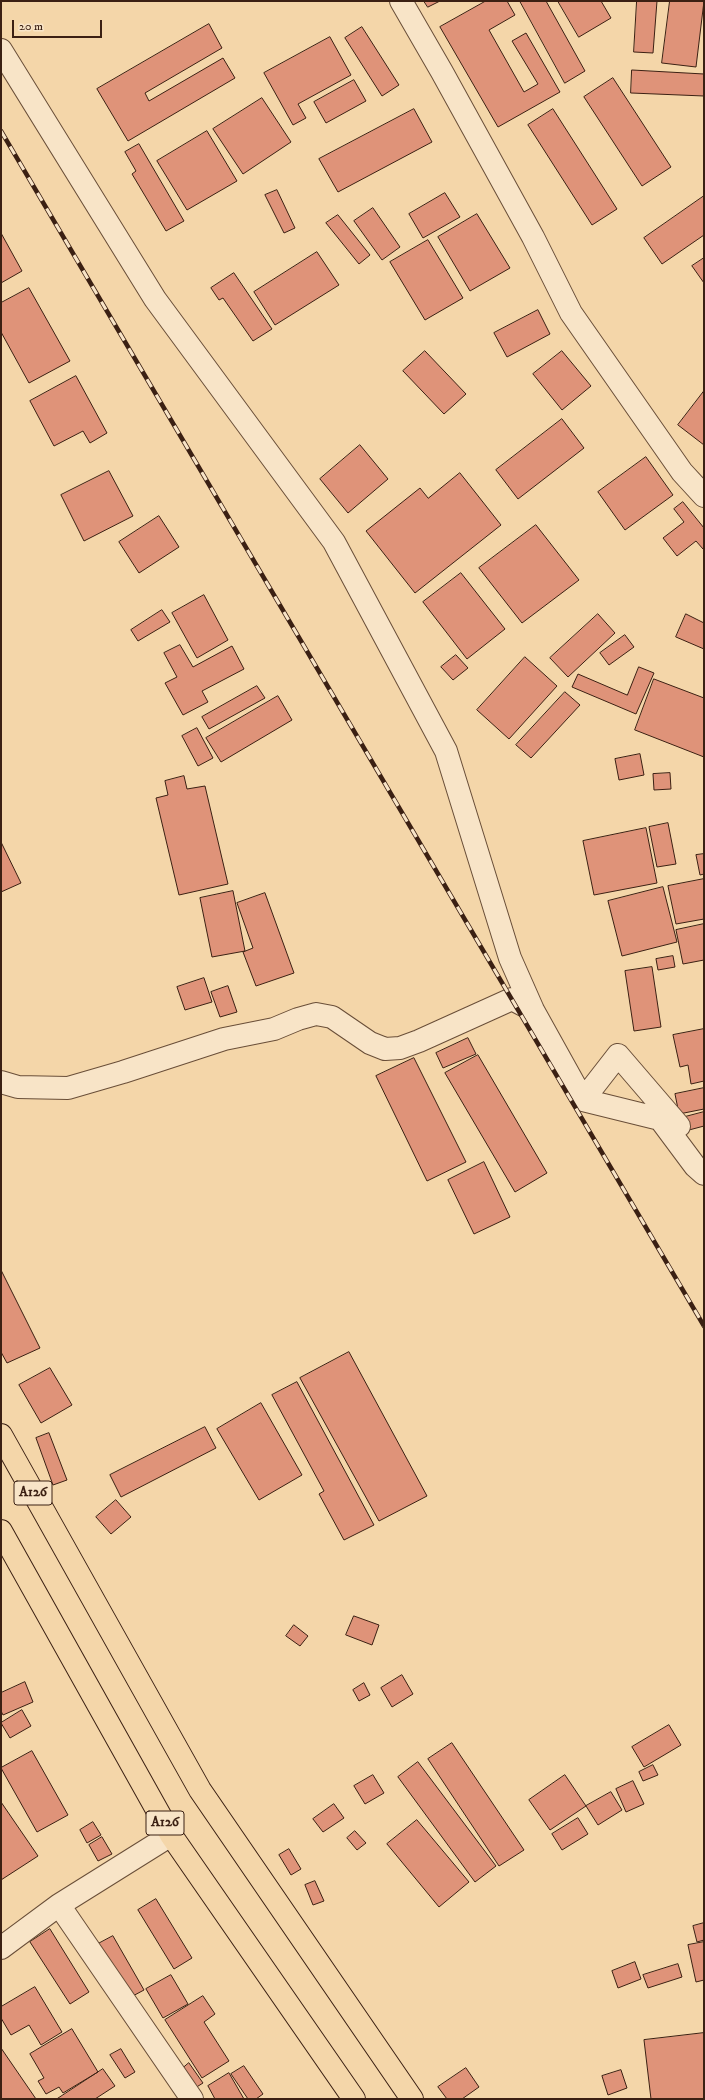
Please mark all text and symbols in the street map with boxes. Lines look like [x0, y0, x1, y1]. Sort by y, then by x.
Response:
scale bar [14, 12, 104, 38]
text: 20 m [19, 19, 43, 34]
road number: A126 [14, 1481, 52, 1505]
road number: A126 [146, 1811, 184, 1835]

